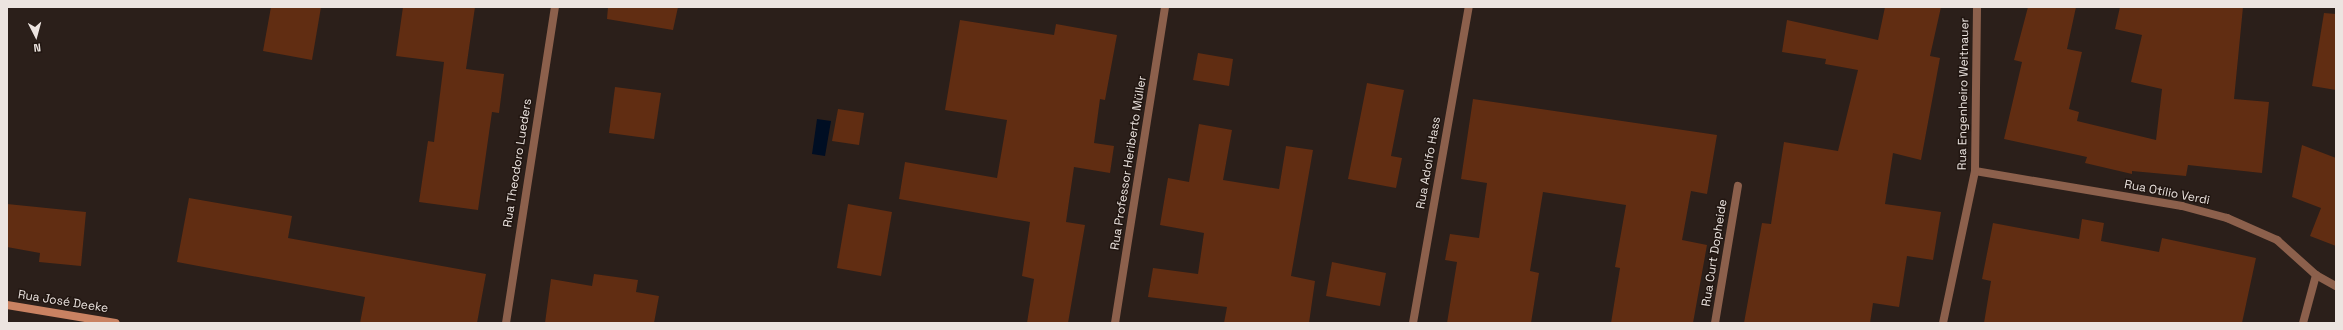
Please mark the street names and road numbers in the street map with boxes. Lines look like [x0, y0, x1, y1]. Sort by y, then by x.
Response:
street label: Rua Engenheiro Weitnauer [1955, 18, 1973, 170]
street label: Rua Professor Heriberto Müller [1108, 75, 1150, 251]
street label: Rua Theodoro Lueders [501, 98, 535, 228]
street label: Rua Adolfo Hass [1414, 116, 1444, 210]
street label: Rua Otílio Verdi [2123, 178, 2211, 208]
street label: Rua Curt Dopheide [1699, 198, 1731, 308]
street label: Rua José Deeke [17, 288, 109, 316]

